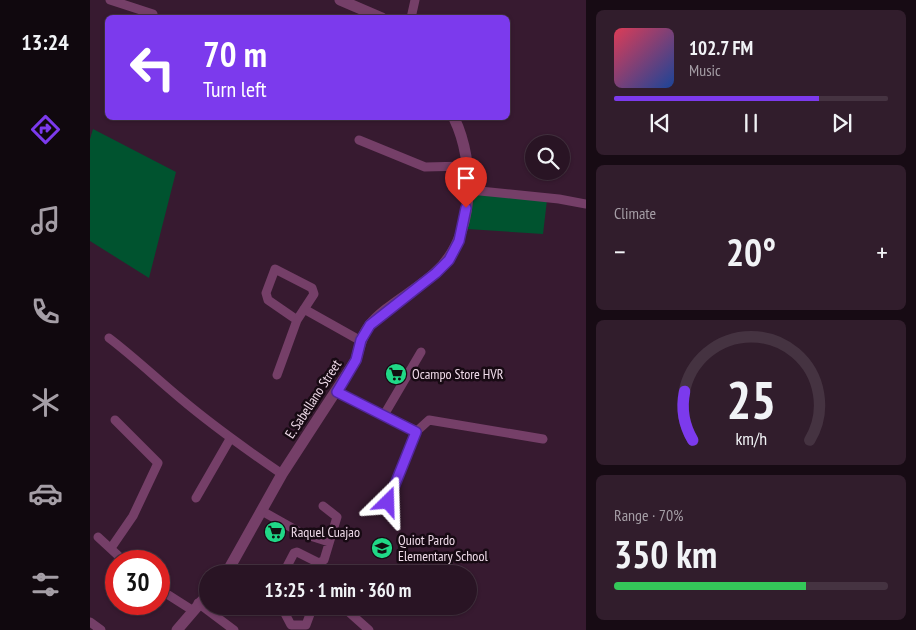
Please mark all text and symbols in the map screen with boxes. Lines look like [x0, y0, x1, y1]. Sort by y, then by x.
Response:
text: 13:24 [21, 28, 69, 56]
text: 70 m [203, 31, 267, 77]
icon: left [120, 35, 185, 100]
text: 102.7 FM [689, 36, 753, 60]
text: Music [689, 60, 721, 80]
text: Turn left [203, 75, 267, 103]
icon: previous [646, 109, 674, 137]
icon: pause [737, 109, 765, 137]
icon: next [828, 109, 856, 137]
icon: directions [28, 112, 63, 147]
map controls [525, 135, 570, 180]
button: search [525, 135, 570, 180]
pin [445, 157, 487, 208]
icon: arrive [452, 164, 480, 192]
icon: music [28, 203, 63, 238]
text: Climate [614, 203, 656, 223]
text: 20° [726, 227, 776, 276]
text: − [614, 233, 626, 270]
text: + [876, 233, 888, 270]
icon: phone [28, 294, 63, 329]
street label: E. Sabellano Street [281, 356, 345, 442]
supermarket icon: Ocampo Store HVR [384, 362, 408, 386]
place label: Ocampo Store HVR [412, 365, 504, 383]
text: 25 [726, 366, 776, 433]
icon: climate [28, 385, 63, 420]
text: km/h [735, 427, 767, 450]
position arrow [361, 475, 413, 527]
icon: car [28, 476, 63, 511]
text: Range · 70% [614, 505, 683, 525]
supermarket icon: Raquel Cuajao [263, 520, 287, 544]
place label: Raquel Cuajao [291, 523, 360, 541]
text: 350 km [614, 529, 717, 578]
place label: Quiot Pardo Elementary School [398, 531, 488, 565]
school or university icon: Quiot Pardo Elementary School [370, 536, 394, 560]
speed limit sign: 30 [105, 550, 170, 615]
icon: filters [28, 567, 63, 602]
text: 13:25 · 1 min · 360 m [265, 578, 411, 602]

